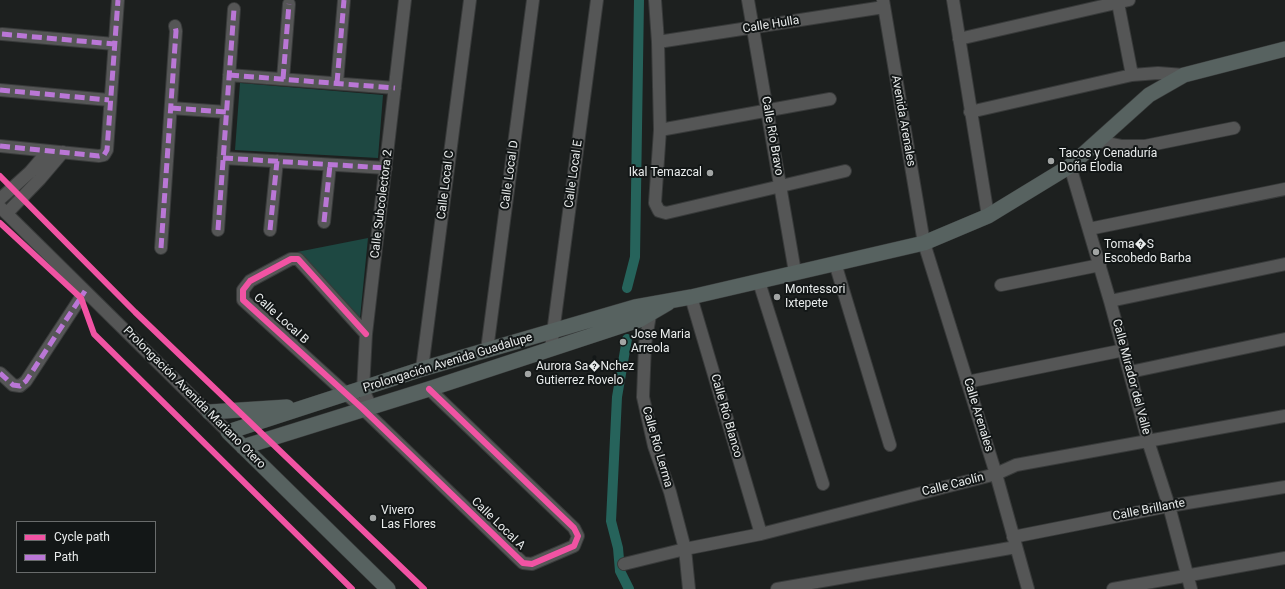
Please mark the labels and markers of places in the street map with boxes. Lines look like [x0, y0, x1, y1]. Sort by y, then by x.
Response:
place label: Tacos y Cenaduría Doña Elodia [1059, 147, 1157, 175]
marker: Tacos y Cenaduría Doña Elodia [1046, 156, 1056, 166]
place label: Ikal Temazcal [629, 166, 702, 180]
marker: Ikal Temazcal [705, 168, 715, 178]
place label: Toma�S Escobedo Barba [1104, 238, 1191, 266]
marker: Toma�S Escobedo Barba [1091, 247, 1101, 257]
place label: Montessori Ixtepete [785, 283, 845, 311]
marker: Montessori Ixtepete [772, 292, 782, 302]
place label: Jose Maria Arreola [631, 328, 691, 356]
marker: Jose Maria Arreola [618, 337, 628, 347]
place label: Aurora Sa�Nchez Gutierrez Rovelo [536, 360, 634, 388]
marker: Aurora Sa�Nchez Gutierrez Rovelo [523, 369, 533, 379]
place label: Vivero Las Flores [381, 504, 436, 532]
marker: Vivero Las Flores [368, 513, 378, 523]

